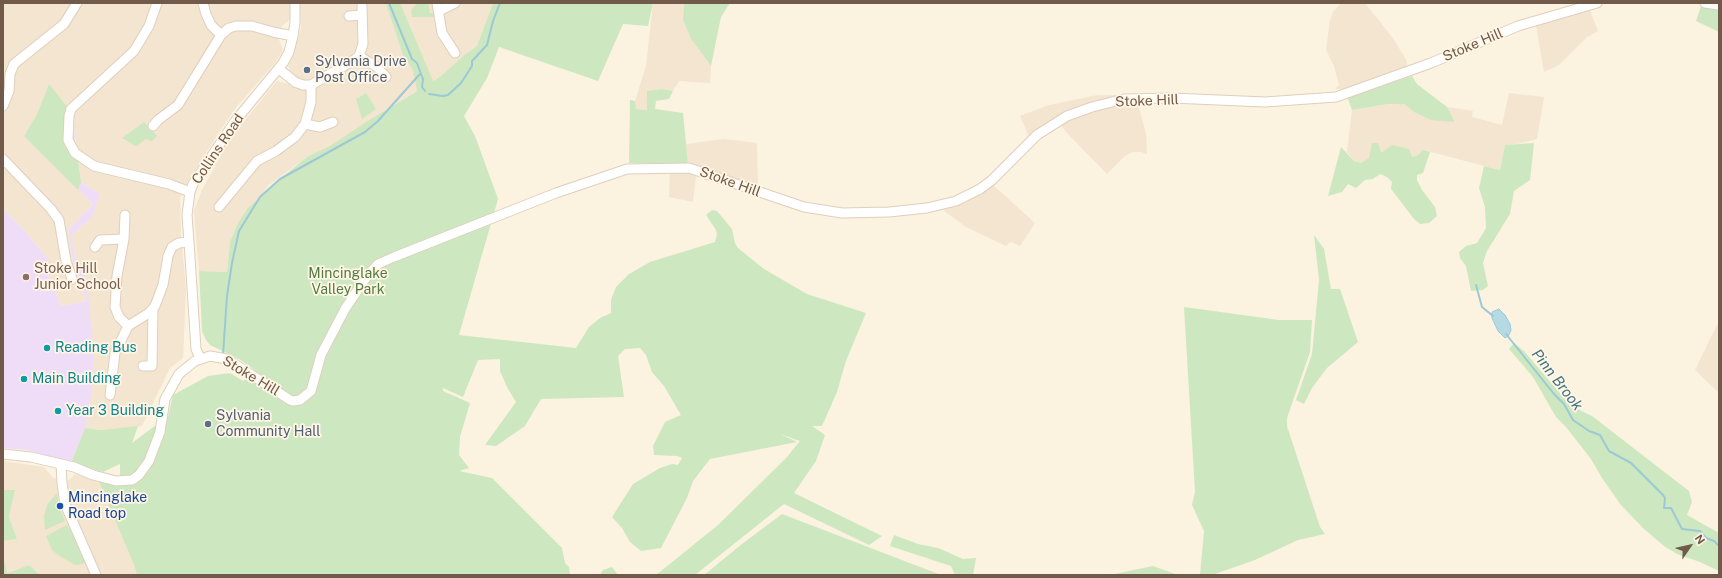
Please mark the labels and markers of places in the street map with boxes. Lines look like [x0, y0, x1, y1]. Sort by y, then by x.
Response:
place label: Sylvania Drive Post Office [315, 54, 407, 86]
marker: Sylvania Drive Post Office [302, 65, 312, 75]
place label: Stoke Hill Junior School [34, 261, 121, 294]
marker: Stoke Hill Junior School [21, 272, 31, 282]
place label: Reading Bus [55, 340, 137, 356]
marker: Reading Bus [42, 343, 52, 353]
place label: Main Building [32, 371, 121, 387]
marker: Main Building [19, 374, 29, 384]
place label: Year 3 Building [66, 403, 164, 419]
marker: Year 3 Building [53, 406, 63, 416]
place label: Sylvania Community Hall [216, 408, 321, 440]
marker: Sylvania Community Hall [203, 419, 213, 429]
place label: Mincinglake Road top [68, 490, 147, 522]
marker: Mincinglake Road top [55, 501, 65, 511]

